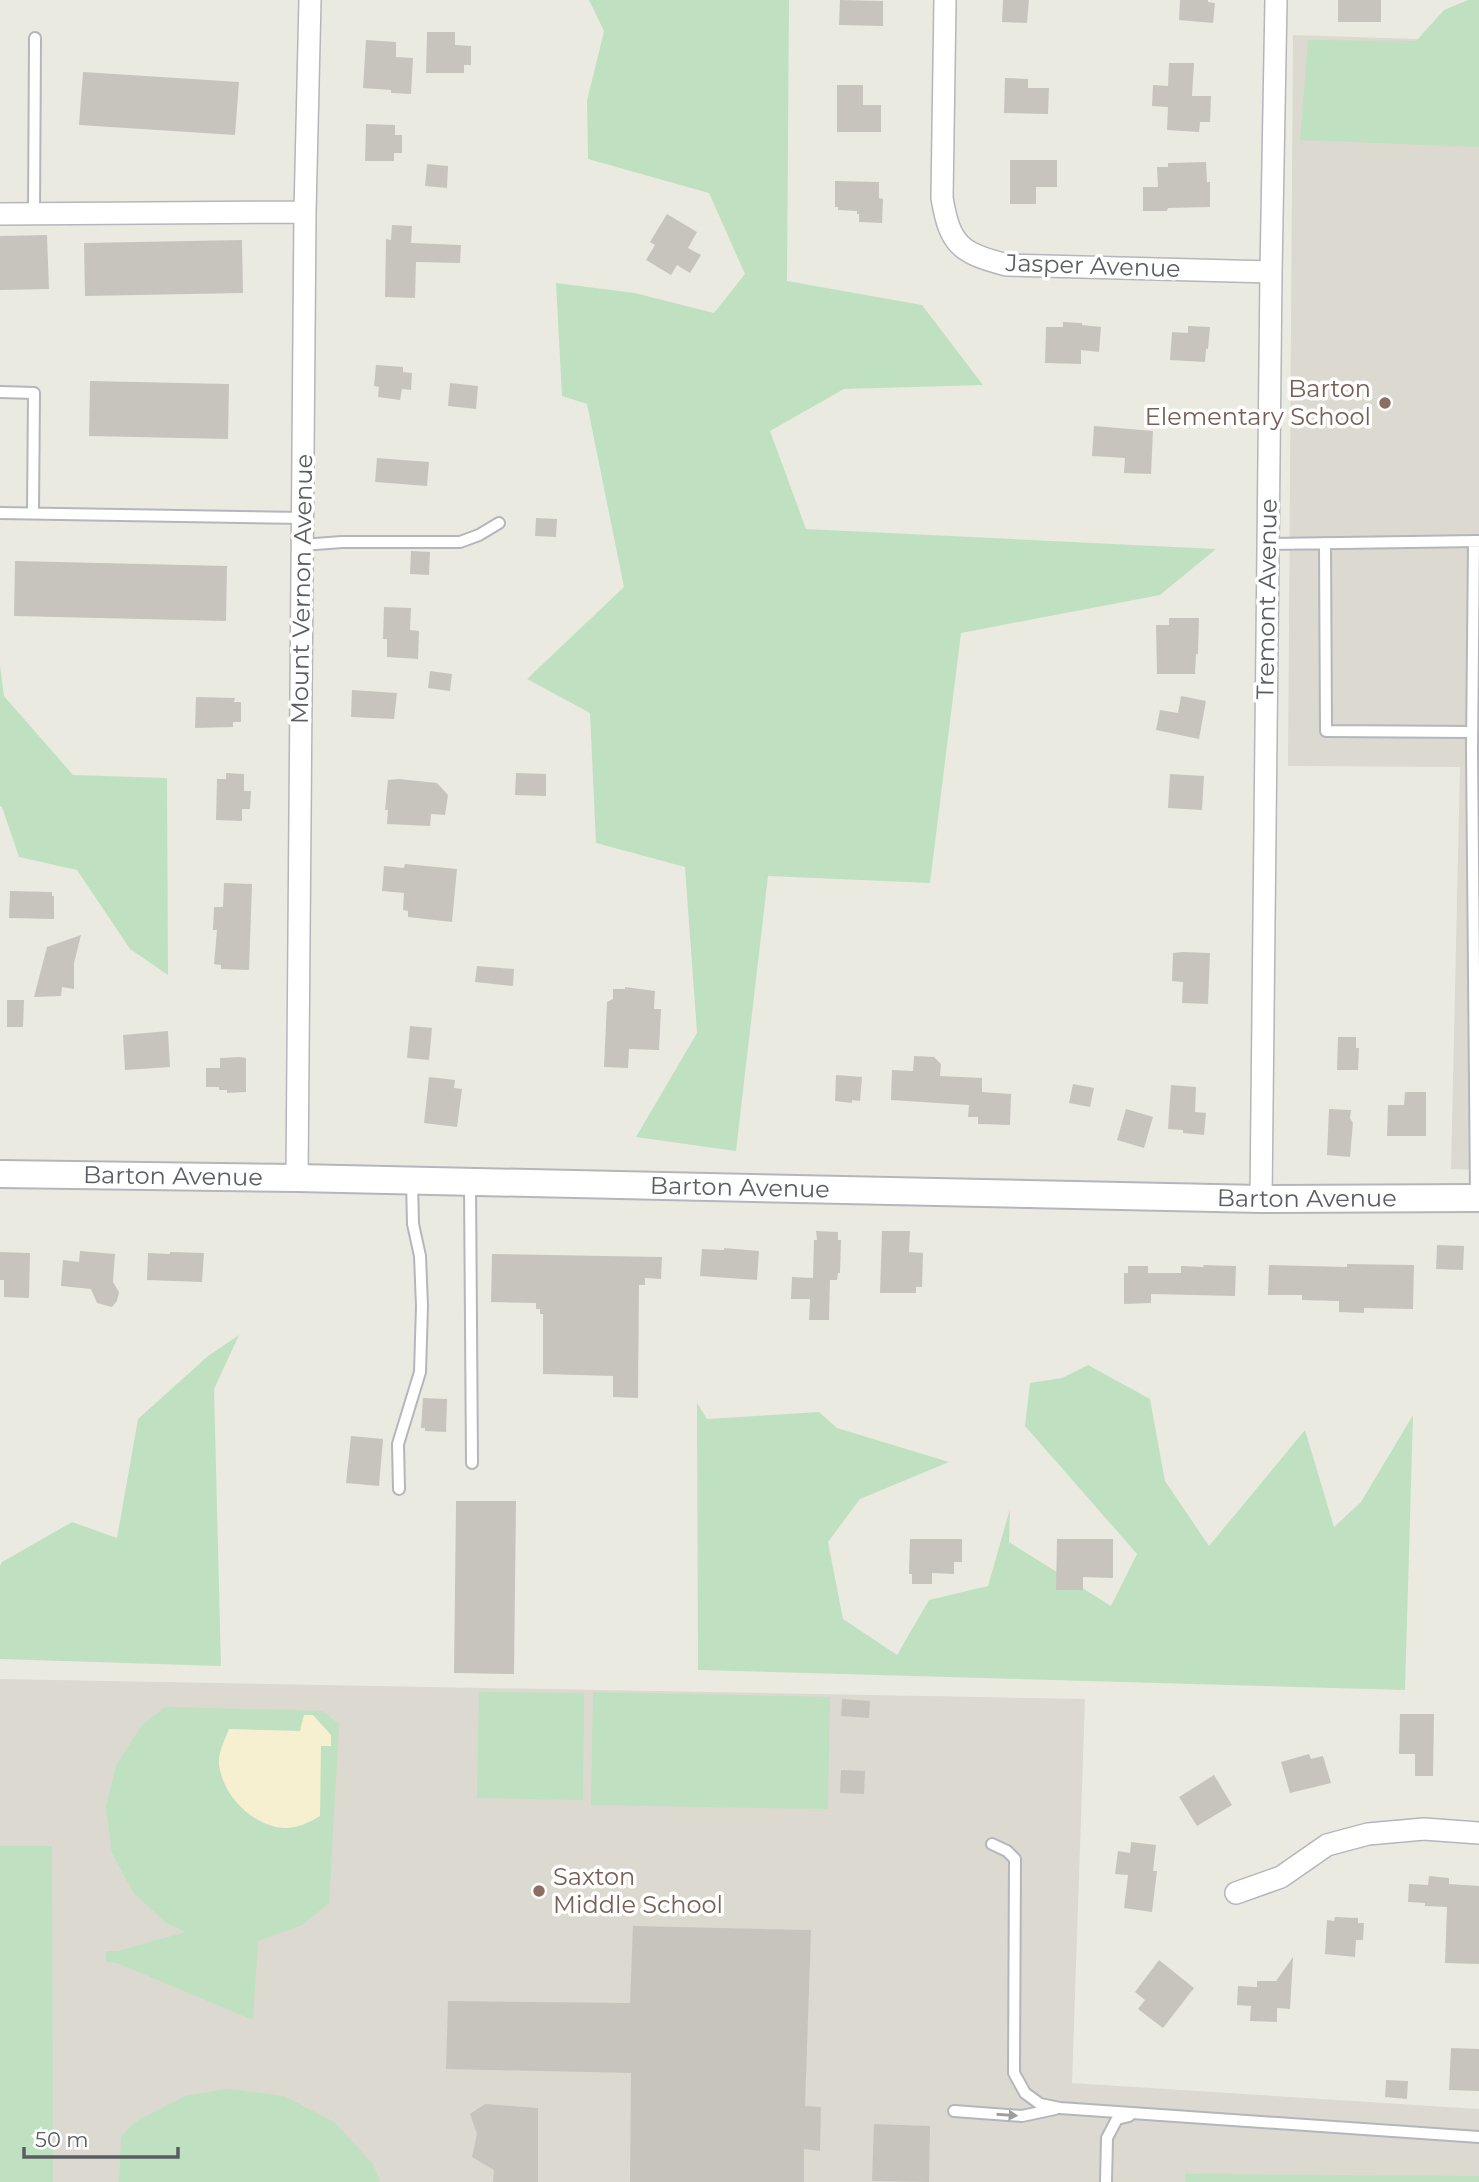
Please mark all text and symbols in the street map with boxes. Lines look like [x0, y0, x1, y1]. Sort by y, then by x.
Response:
street label: Jasper Avenue [1004, 248, 1181, 283]
place label: Barton Elementary School [1145, 374, 1371, 431]
marker: Barton Elementary School [1377, 395, 1393, 411]
street label: Mount Vernon Avenue [285, 454, 318, 724]
street label: Tremont Avenue [1250, 498, 1283, 700]
street label: Barton Avenue [83, 1160, 263, 1192]
street label: Barton Avenue [650, 1171, 830, 1204]
street label: Barton Avenue [1217, 1183, 1397, 1213]
place label: Saxton Middle School [553, 1862, 723, 1919]
marker: Saxton Middle School [531, 1883, 547, 1899]
one-way arrow [996, 2110, 1018, 2121]
scale bar [24, 2116, 178, 2160]
text: 50 m [35, 2127, 89, 2152]

